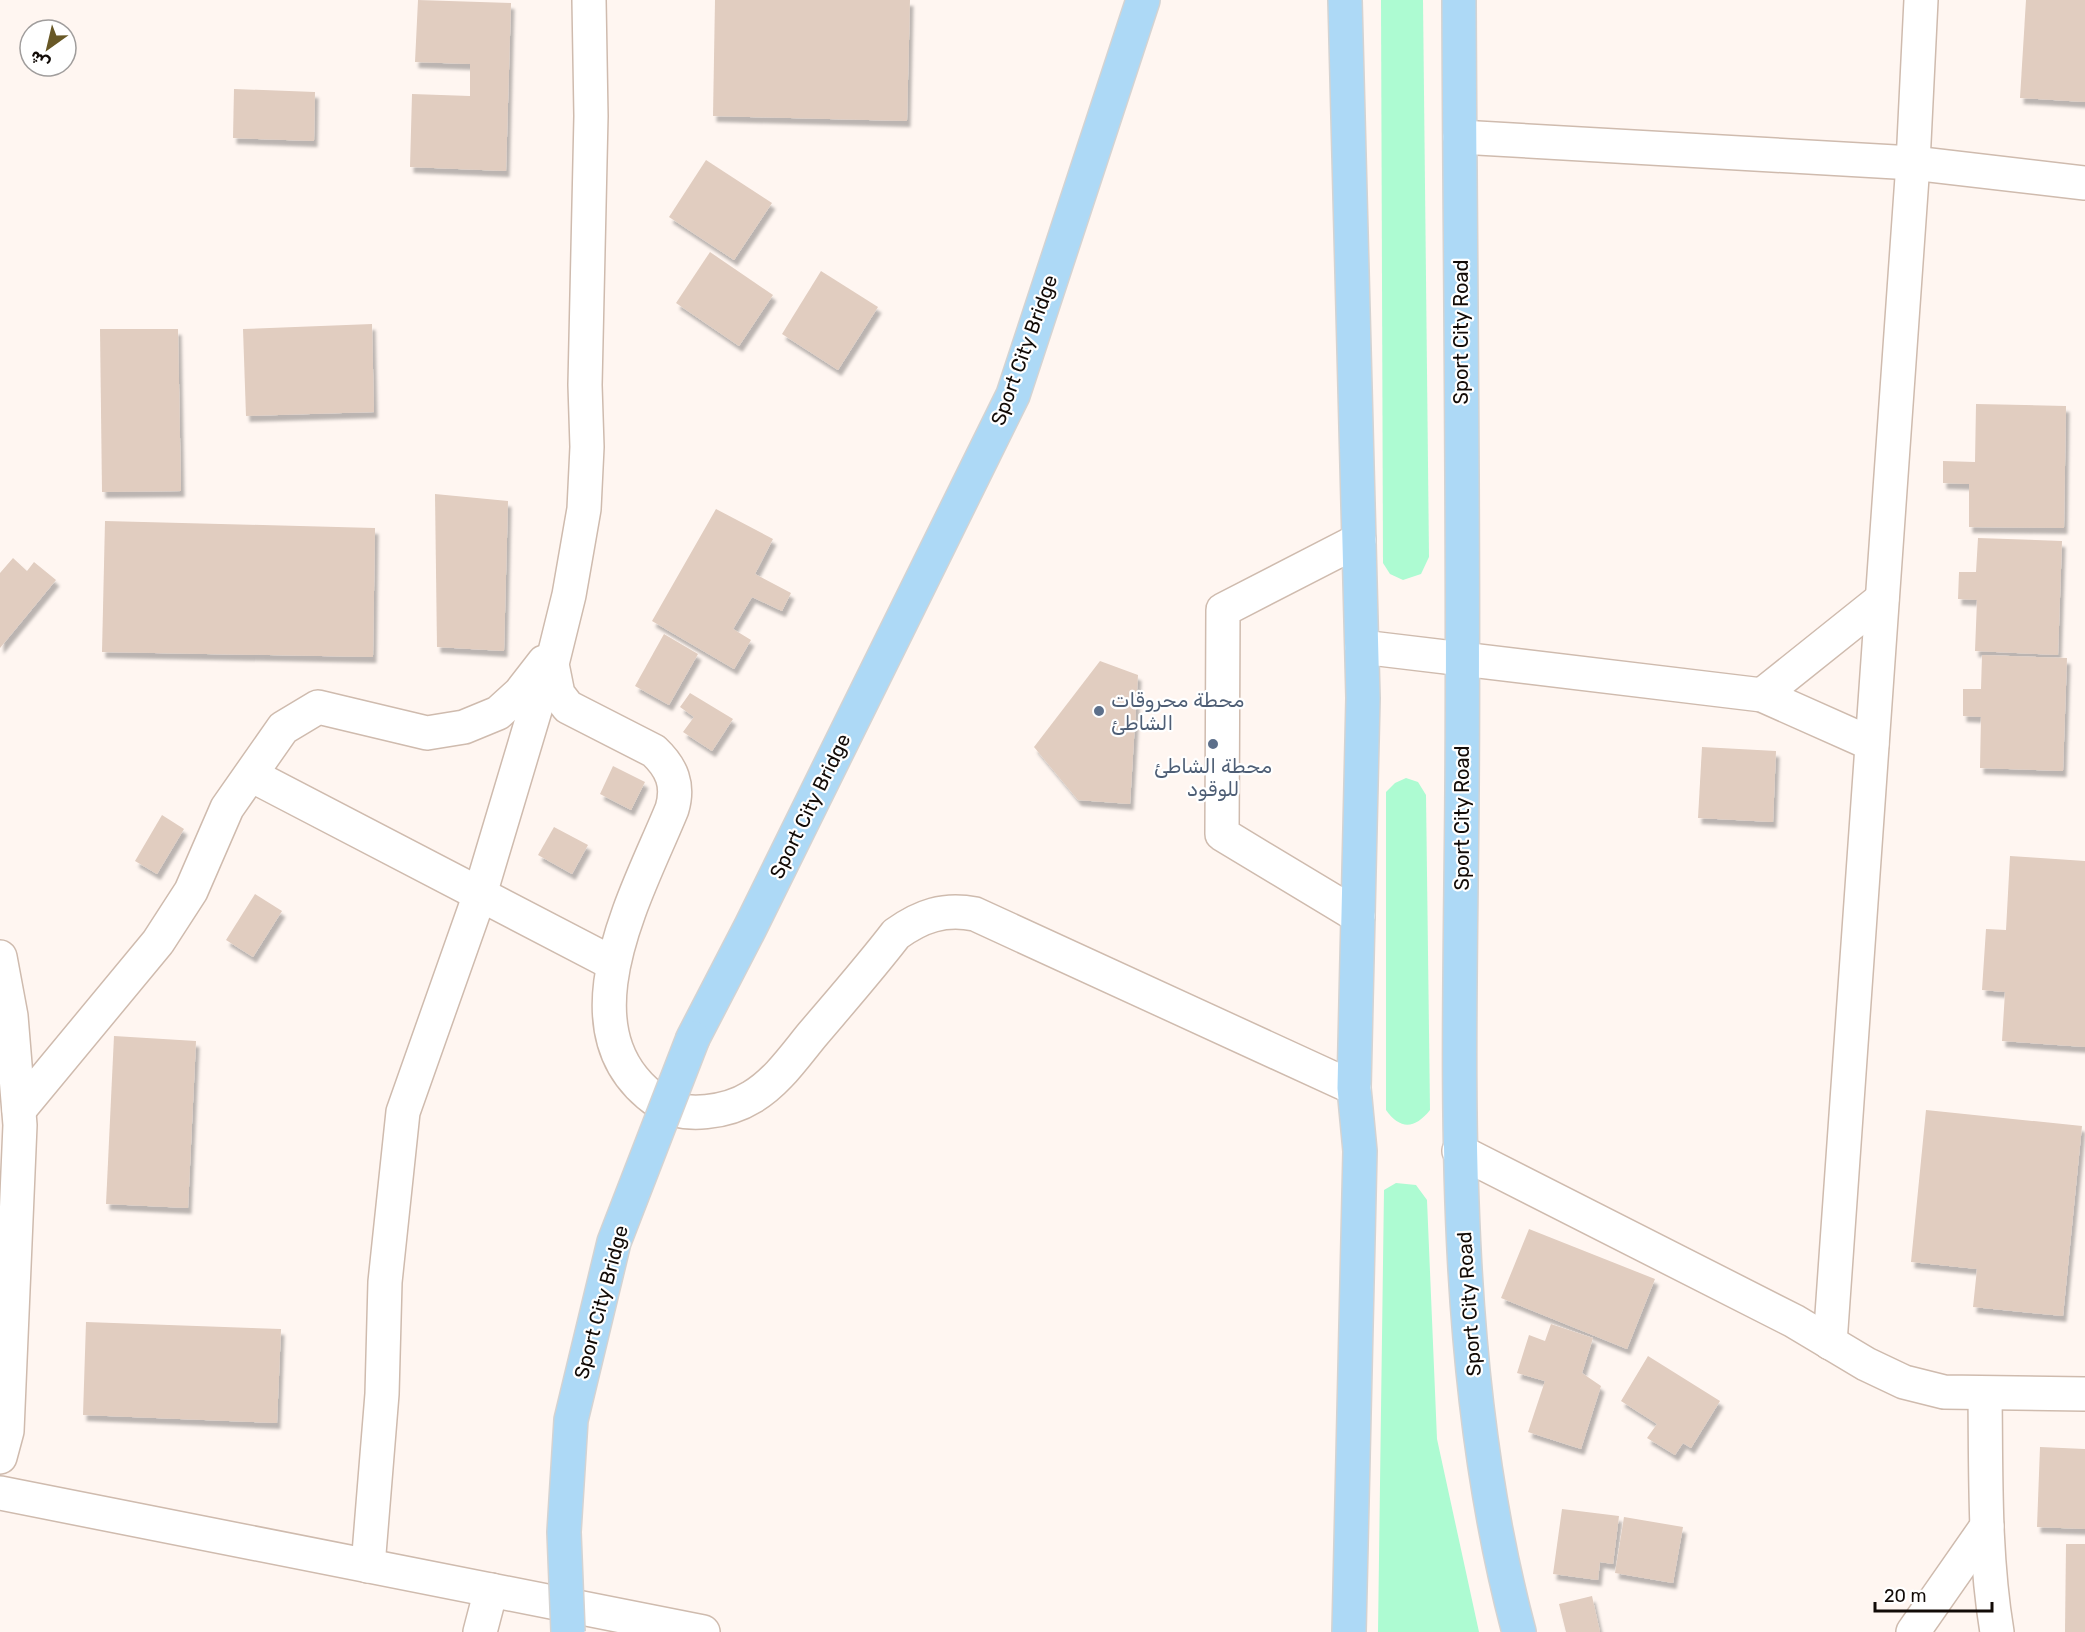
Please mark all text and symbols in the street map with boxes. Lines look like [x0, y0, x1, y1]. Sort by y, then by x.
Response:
north arrow [18, 18, 78, 78]
text: ش [26, 46, 54, 74]
street label: Sport City Road [1449, 260, 1473, 404]
street label: Sport City Bridge [986, 271, 1062, 429]
place label: محطة محروقات الشاطئ [1111, 688, 1244, 735]
marker: محطة محروقات الشاطئ [1092, 704, 1106, 718]
street label: Sport City Bridge [764, 730, 856, 882]
marker: محطة الشاطئ للوقود [1206, 737, 1220, 751]
street label: Sport City Road [1450, 746, 1474, 890]
place label: محطة الشاطئ للوقود [1154, 754, 1272, 801]
street label: Sport City Bridge [569, 1222, 633, 1382]
street label: Sport City Road [1452, 1231, 1486, 1377]
scale bar [1875, 1575, 1992, 1613]
text: 20 m [1884, 1585, 1926, 1607]

